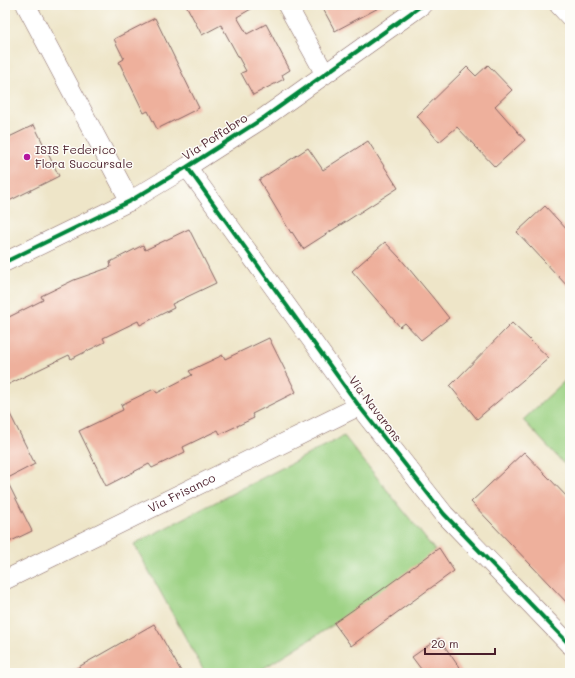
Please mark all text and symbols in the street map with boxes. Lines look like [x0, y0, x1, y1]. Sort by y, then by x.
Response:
street label: Via Poffabro [179, 109, 250, 163]
place label: ISIS Federico Flora Succursale [35, 141, 133, 171]
marker: ISIS Federico Flora Succursale [22, 152, 32, 162]
street label: Via Navarons [346, 372, 406, 445]
street label: Via Frisanco [145, 469, 218, 516]
scale bar [425, 630, 495, 656]
text: 20 m [431, 635, 459, 651]

